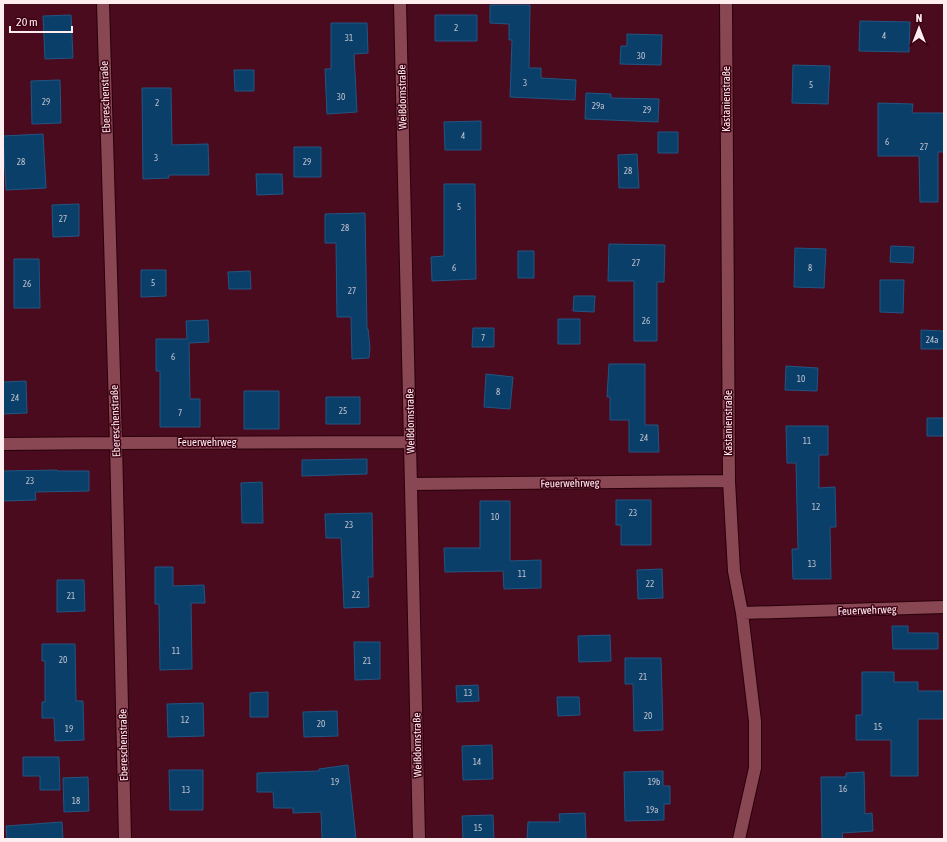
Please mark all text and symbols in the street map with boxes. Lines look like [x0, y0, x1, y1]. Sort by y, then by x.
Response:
scale bar [10, 8, 72, 34]
north arrow [899, 8, 939, 48]
text: N [916, 12, 922, 24]
text: 20 m [16, 15, 38, 29]
house number: 2 [454, 23, 458, 33]
house number: 4 [882, 31, 886, 41]
house number: 31 [345, 33, 353, 43]
house number: 30 [637, 51, 645, 61]
street label: Ebereschenstraße [98, 61, 112, 133]
street label: Weißdornstraße [395, 65, 409, 129]
street label: Kastanienstraße [720, 66, 732, 132]
house number: 3 [523, 78, 527, 88]
house number: 5 [809, 80, 813, 90]
house number: 30 [337, 92, 345, 102]
house number: 29 [42, 97, 50, 107]
house number: 2 [155, 98, 159, 108]
house number: 29a [592, 101, 604, 111]
house number: 29 [643, 105, 651, 115]
house number: 4 [461, 131, 465, 141]
house number: 6 [885, 137, 889, 147]
house number: 27 [920, 142, 928, 152]
house number: 3 [154, 153, 158, 163]
house number: 28 [17, 157, 25, 167]
house number: 29 [303, 157, 311, 167]
house number: 28 [624, 166, 632, 176]
house number: 5 [457, 202, 461, 212]
house number: 27 [59, 214, 67, 224]
house number: 28 [341, 223, 349, 233]
house number: 27 [632, 258, 640, 268]
house number: 6 [452, 263, 456, 273]
house number: 8 [808, 263, 812, 273]
house number: 5 [151, 278, 155, 288]
house number: 26 [23, 279, 31, 289]
house number: 27 [348, 286, 356, 296]
house number: 26 [642, 316, 650, 326]
house number: 7 [481, 333, 485, 343]
house number: 24a [926, 335, 938, 345]
house number: 6 [171, 352, 175, 362]
house number: 10 [797, 374, 805, 384]
street label: Ebereschenstraße [108, 385, 122, 457]
house number: 8 [496, 387, 500, 397]
street label: Weißdornstraße [403, 389, 417, 453]
street label: Kastanienstraße [722, 390, 734, 456]
house number: 24 [11, 393, 19, 403]
house number: 25 [339, 406, 347, 416]
house number: 7 [178, 408, 182, 418]
house number: 24 [640, 433, 648, 443]
street label: Feuerwehrweg [178, 436, 237, 448]
house number: 11 [803, 436, 811, 446]
house number: 23 [26, 476, 34, 486]
street label: Feuerwehrweg [540, 476, 600, 490]
house number: 12 [812, 502, 820, 512]
house number: 23 [629, 508, 637, 518]
house number: 10 [491, 512, 499, 522]
house number: 23 [345, 520, 353, 530]
house number: 13 [808, 559, 816, 569]
house number: 11 [518, 569, 526, 579]
house number: 22 [646, 579, 654, 589]
house number: 22 [352, 590, 360, 600]
house number: 21 [67, 591, 75, 601]
street label: Feuerwehrweg [837, 603, 897, 617]
house number: 11 [172, 646, 180, 656]
house number: 20 [59, 655, 67, 665]
house number: 21 [363, 656, 371, 666]
house number: 21 [639, 672, 647, 682]
house number: 13 [464, 688, 472, 698]
street label: Ebereschenstraße [116, 709, 130, 781]
house number: 20 [644, 711, 652, 721]
street label: Weißdornstraße [410, 713, 424, 777]
house number: 12 [181, 715, 189, 725]
house number: 20 [317, 719, 325, 729]
house number: 15 [874, 722, 882, 732]
house number: 19 [65, 724, 73, 734]
house number: 14 [473, 757, 481, 767]
house number: 19 [331, 777, 339, 787]
house number: 19b [648, 777, 660, 787]
house number: 16 [839, 784, 847, 794]
house number: 13 [182, 785, 190, 795]
house number: 18 [72, 796, 80, 806]
house number: 19a [646, 805, 658, 815]
house number: 15 [474, 823, 482, 833]

